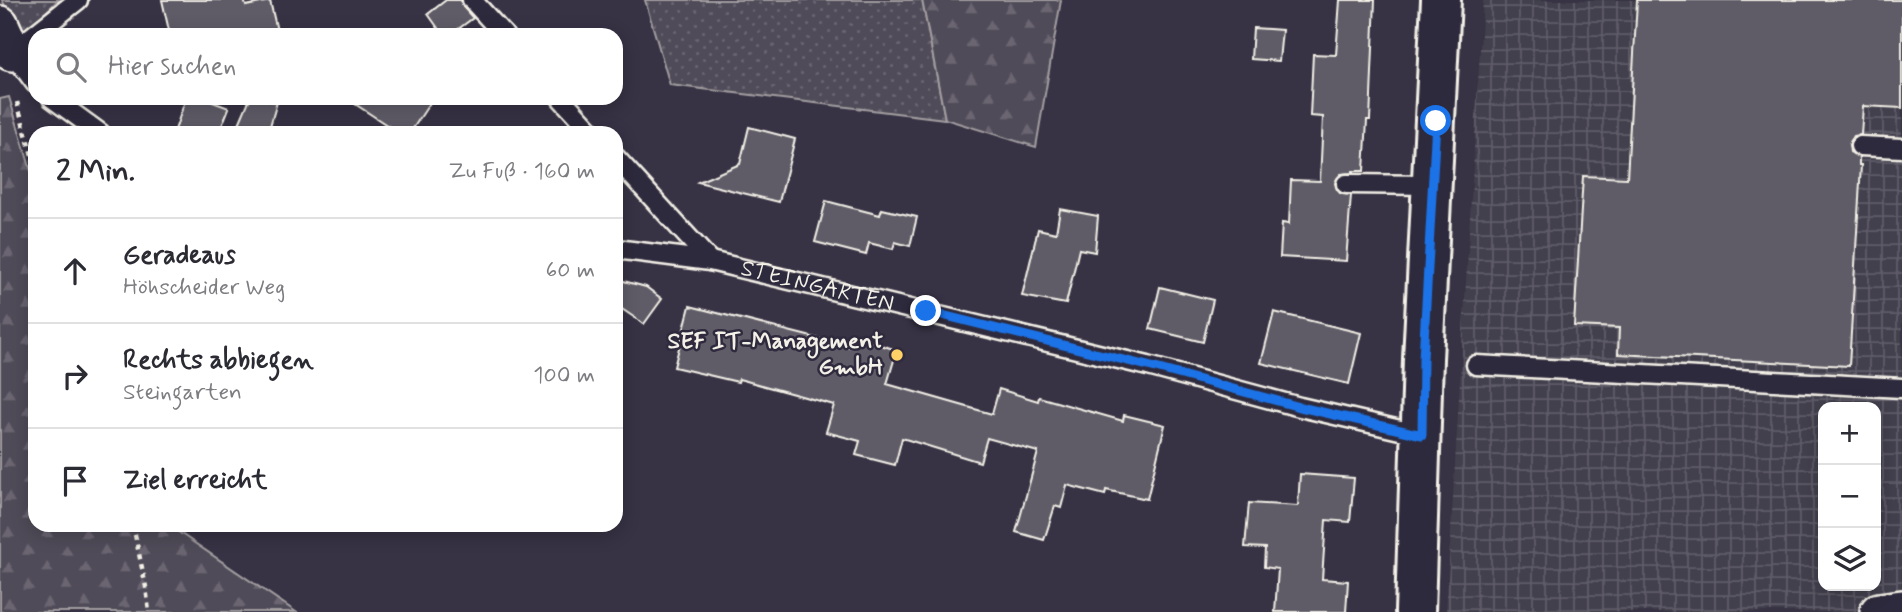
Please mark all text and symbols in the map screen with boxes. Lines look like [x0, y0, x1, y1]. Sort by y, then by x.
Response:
search box [28, 28, 623, 105]
icon: search [52, 48, 90, 86]
text: Hier suchen [108, 50, 236, 84]
route start [1420, 105, 1451, 136]
text: 2 Min. [56, 152, 135, 191]
text: Zu Fuß · 160 m [448, 157, 595, 187]
text: Geradeaus [123, 239, 236, 273]
icon: ahead [56, 252, 94, 290]
street label: STEINGARTEN [738, 254, 897, 320]
text: 60 m [546, 256, 595, 286]
text: Höhscheider Weg [123, 273, 285, 303]
route end [910, 295, 941, 326]
place label: SEF IT-Management GmbH [667, 327, 883, 383]
text: Rechts abbiegen [123, 344, 314, 378]
marker: SEF IT-Management GmbH [889, 347, 905, 363]
icon: right [56, 357, 94, 395]
text: 100 m [533, 361, 595, 391]
text: Steingarten [123, 378, 242, 408]
map controls [1818, 402, 1881, 591]
button: + [1818, 402, 1881, 465]
icon: arrive [56, 462, 94, 500]
text: Ziel erreicht [123, 464, 267, 498]
button: − [1818, 465, 1881, 528]
button: layers [1818, 528, 1881, 591]

